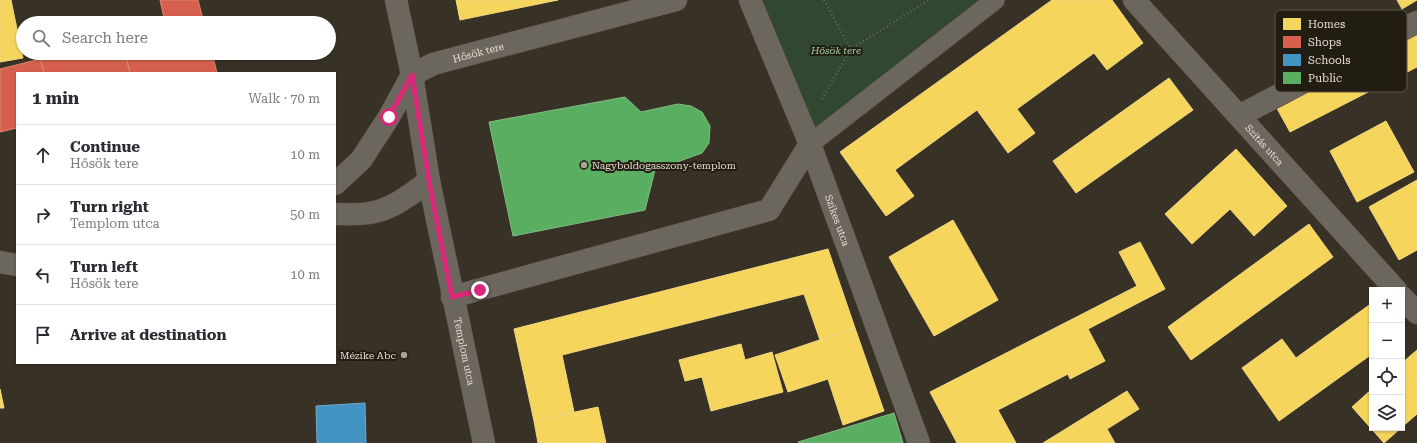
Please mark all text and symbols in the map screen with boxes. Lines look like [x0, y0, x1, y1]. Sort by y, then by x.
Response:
legend [1275, 10, 1407, 92]
search box [16, 16, 336, 60]
text: Homes [1308, 18, 1345, 31]
icon: search [30, 27, 52, 49]
text: Search here [62, 29, 148, 47]
text: Shops [1308, 36, 1341, 49]
street label: Hősök tere [451, 40, 506, 65]
park label: Hősök tere [810, 45, 861, 56]
text: Schools [1308, 54, 1350, 67]
text: Public [1308, 72, 1342, 85]
text: 1 min [32, 88, 79, 108]
text: Walk · 70 m [248, 91, 320, 106]
route start [380, 108, 398, 126]
street label: Szitás utca [1243, 122, 1286, 168]
text: Continue [70, 138, 140, 156]
icon: ahead [32, 144, 54, 166]
text: 10 m [290, 147, 320, 162]
text: Hősök tere [70, 156, 139, 171]
marker: Nagyboldogasszony-templom [579, 160, 589, 170]
place label: Nagyboldogasszony-templom [592, 160, 736, 171]
street label: Szikes utca [823, 193, 852, 248]
text: Turn right [70, 198, 149, 216]
icon: right [32, 204, 54, 226]
text: 50 m [290, 207, 320, 222]
text: Templom utca [70, 216, 160, 231]
text: Turn left [70, 258, 138, 276]
icon: left [32, 264, 54, 286]
text: 10 m [290, 267, 320, 282]
text: Hősök tere [70, 276, 139, 291]
route end [471, 281, 489, 299]
map controls [1369, 287, 1405, 431]
button: + [1369, 287, 1405, 323]
street label: Templom utca [452, 316, 477, 387]
button: − [1369, 323, 1405, 359]
icon: arrive [32, 324, 54, 346]
text: Arrive at destination [70, 326, 226, 344]
place label: Mézike Abc [340, 350, 396, 361]
marker: Mézike Abc [399, 350, 409, 360]
button: locate [1369, 359, 1405, 395]
button: layers [1369, 395, 1405, 431]

